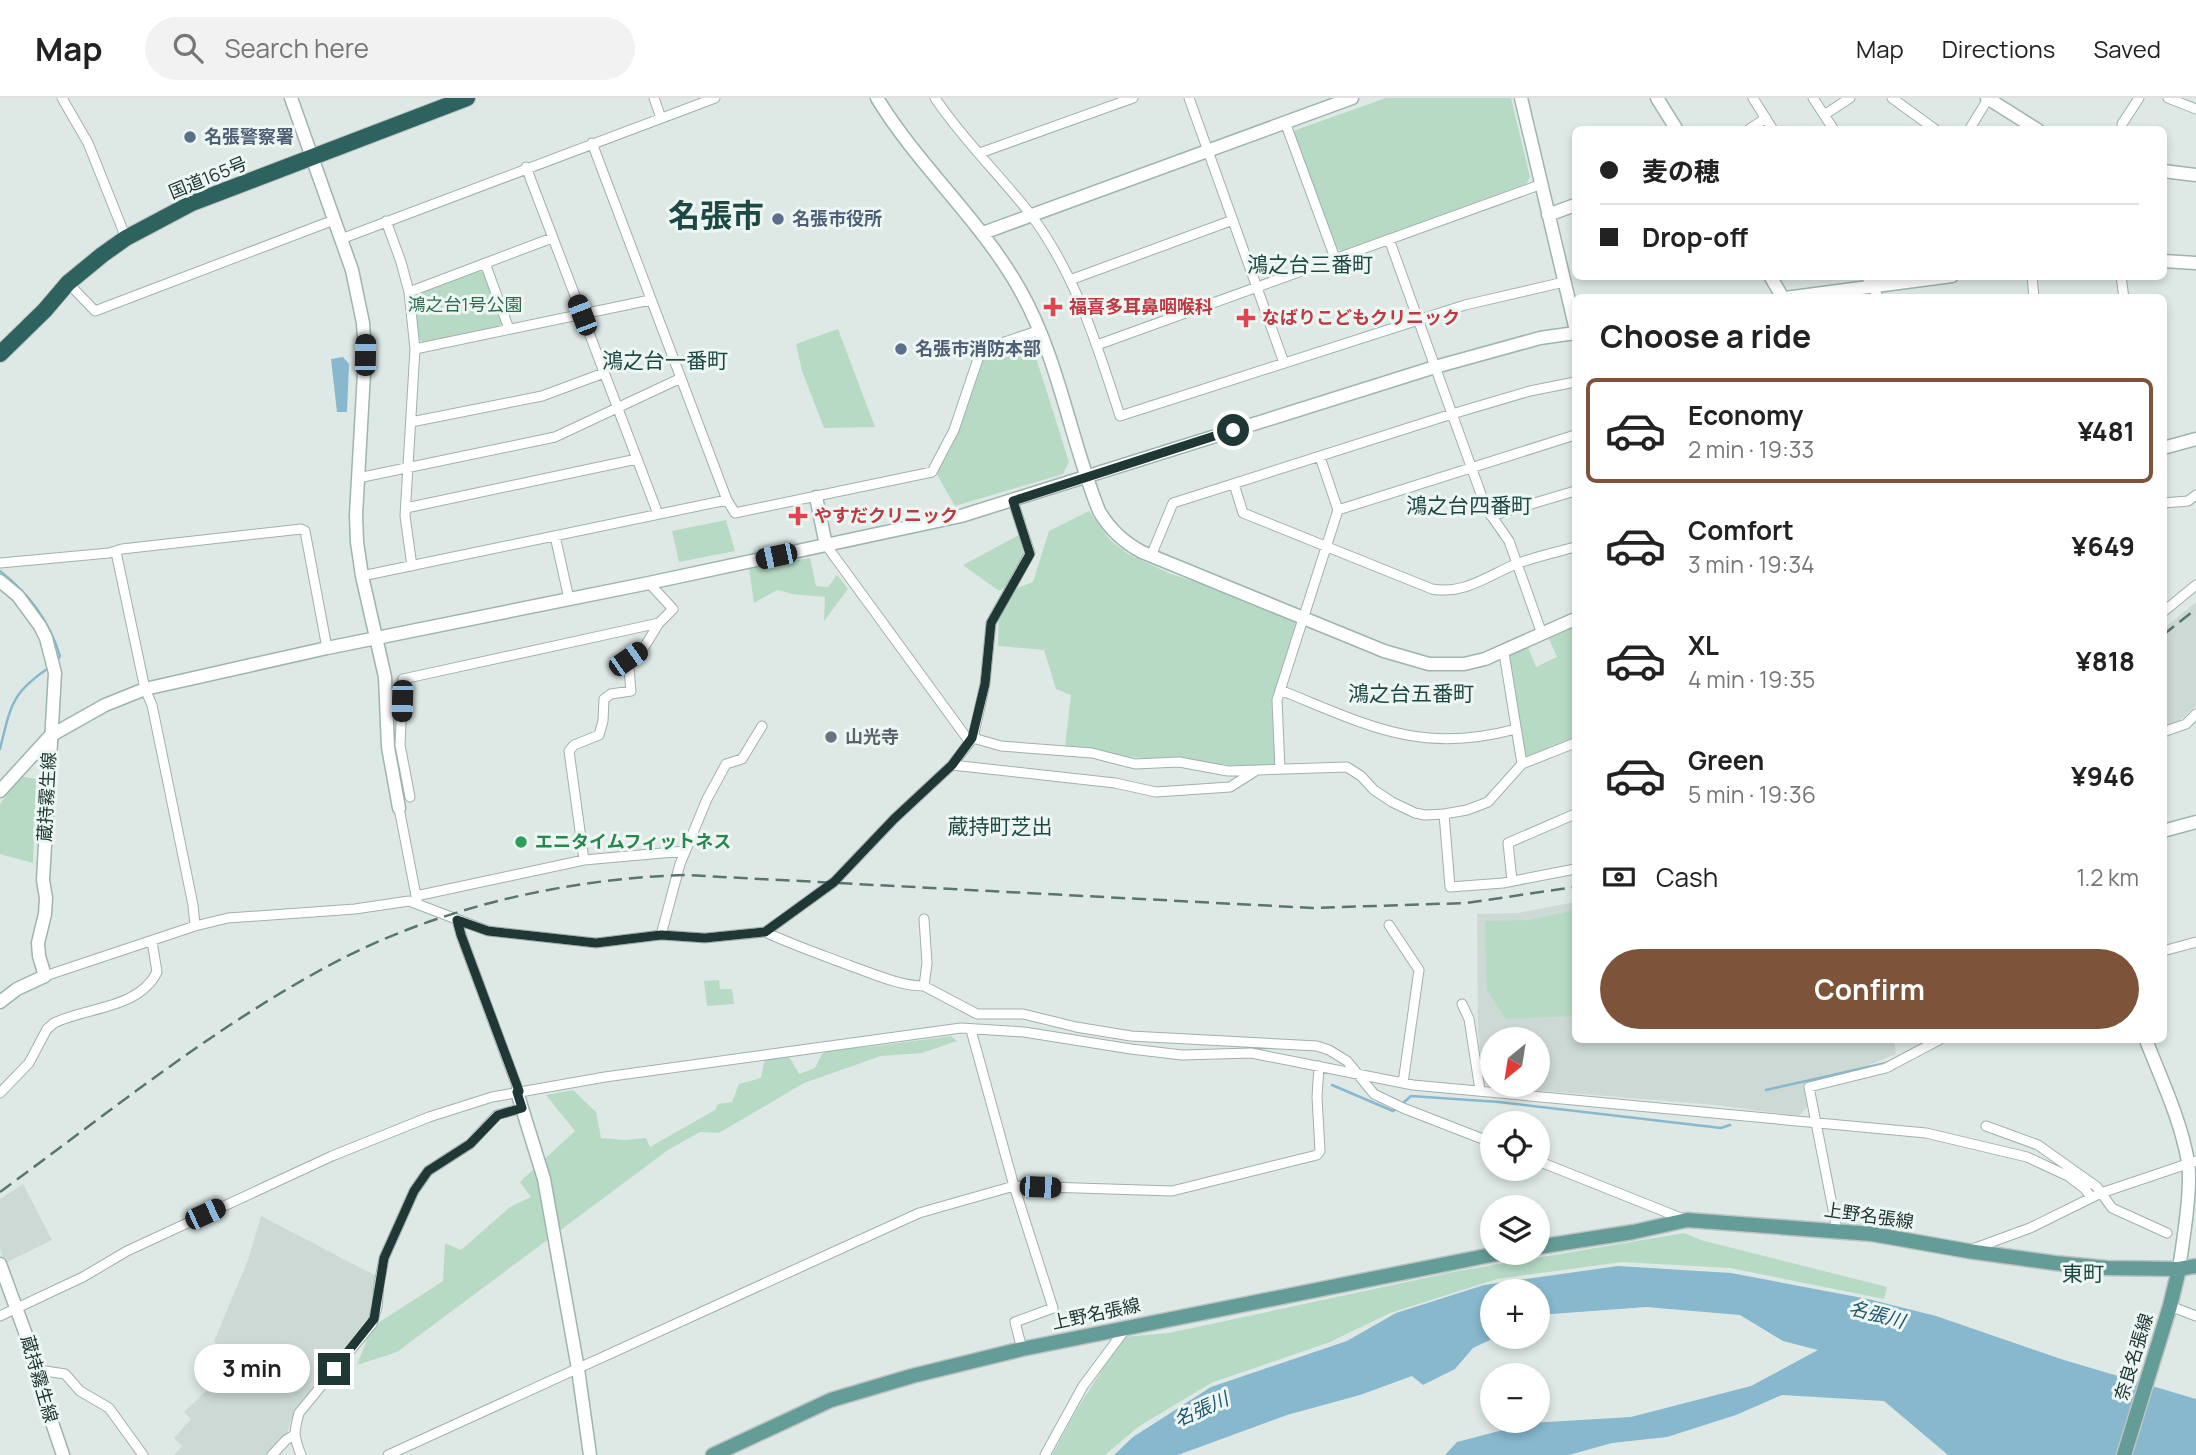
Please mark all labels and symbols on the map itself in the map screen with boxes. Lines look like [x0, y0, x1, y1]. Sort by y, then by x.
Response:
place label: 名張警察署 [204, 124, 294, 148]
marker: 名張警察署 [182, 129, 198, 145]
street label: 国道165号 [165, 150, 250, 204]
district label: 名張市 [668, 193, 764, 237]
place label: 名張市役所 [792, 206, 882, 230]
marker: 名張市役所 [770, 211, 786, 227]
district label: 鴻之台三番町 [1247, 250, 1373, 278]
park label: 鴻之台1号公園 [407, 292, 523, 316]
car [565, 292, 600, 338]
place label: 福喜多耳鼻咽喉科 [1069, 294, 1213, 318]
marker: 福喜多耳鼻咽喉科 [1043, 297, 1063, 317]
place label: なばりこどもクリニック [1262, 305, 1460, 329]
marker: なばりこどもクリニック [1236, 308, 1256, 328]
car [355, 334, 376, 376]
place label: 名張市消防本部 [915, 336, 1041, 360]
marker: 名張市消防本部 [893, 341, 909, 357]
district label: 鴻之台一番町 [602, 346, 728, 374]
route start [1217, 414, 1249, 446]
district label: 鴻之台四番町 [1406, 491, 1532, 519]
place label: やすだクリニック [814, 503, 958, 527]
marker: やすだクリニック [788, 506, 808, 526]
car [754, 541, 799, 571]
car [605, 638, 652, 680]
district label: 鴻之台五番町 [1348, 679, 1474, 707]
car [391, 680, 414, 722]
place label: 山光寺 [845, 724, 899, 748]
marker: 山光寺 [823, 729, 839, 745]
street label: 蔵持霧生線 [32, 751, 60, 843]
district label: 蔵持町芝出 [948, 812, 1053, 840]
place label: エニタイムフィットネス [535, 829, 731, 853]
marker: エニタイムフィットネス [513, 834, 529, 850]
north arrow [1480, 1027, 1550, 1097]
car [1019, 1176, 1062, 1198]
car [182, 1196, 229, 1232]
street label: 上野名張線 [1823, 1197, 1915, 1233]
district label: 東町 [2062, 1259, 2104, 1287]
street label: 上野名張線 [1049, 1292, 1142, 1334]
water label: 名張川 [1846, 1294, 1910, 1334]
street label: 奈良名張線 [2108, 1310, 2158, 1403]
street label: 蔵持霧生線 [16, 1332, 64, 1425]
callout: 3 min [194, 1344, 310, 1394]
route end [318, 1353, 350, 1385]
water label: 名張川 [1170, 1385, 1234, 1432]

